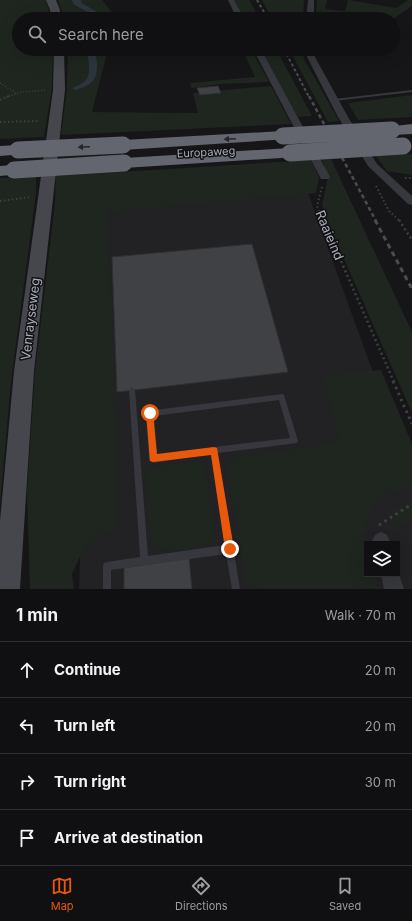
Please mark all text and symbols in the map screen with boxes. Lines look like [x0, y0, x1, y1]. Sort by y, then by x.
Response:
search box [12, 12, 400, 56]
icon: search [26, 23, 48, 45]
text: Search here [58, 25, 144, 44]
one-way arrow [224, 136, 236, 143]
one-way arrow [78, 143, 90, 150]
street label: Europaweg [176, 143, 236, 161]
street label: Raaieind [312, 208, 348, 262]
street label: Venrayseweg [17, 277, 43, 361]
route start [141, 404, 159, 422]
route end [221, 540, 239, 558]
map controls [364, 541, 400, 577]
button: layers [364, 541, 400, 577]
text: 1 min [16, 605, 58, 625]
text: Walk · 70 m [325, 607, 396, 623]
icon: ahead [16, 659, 38, 681]
text: Continue [54, 660, 121, 679]
text: 20 m [365, 662, 396, 678]
icon: left [16, 715, 38, 737]
text: Turn left [54, 716, 115, 735]
text: 20 m [365, 718, 396, 734]
icon: right [16, 771, 38, 793]
text: Turn right [54, 772, 126, 791]
text: 30 m [365, 774, 396, 790]
icon: arrive [16, 827, 38, 849]
text: Arrive at destination [54, 828, 203, 847]
tab: Map [51, 875, 74, 913]
tab: Directions [175, 875, 228, 913]
tab: Saved [329, 875, 361, 913]

